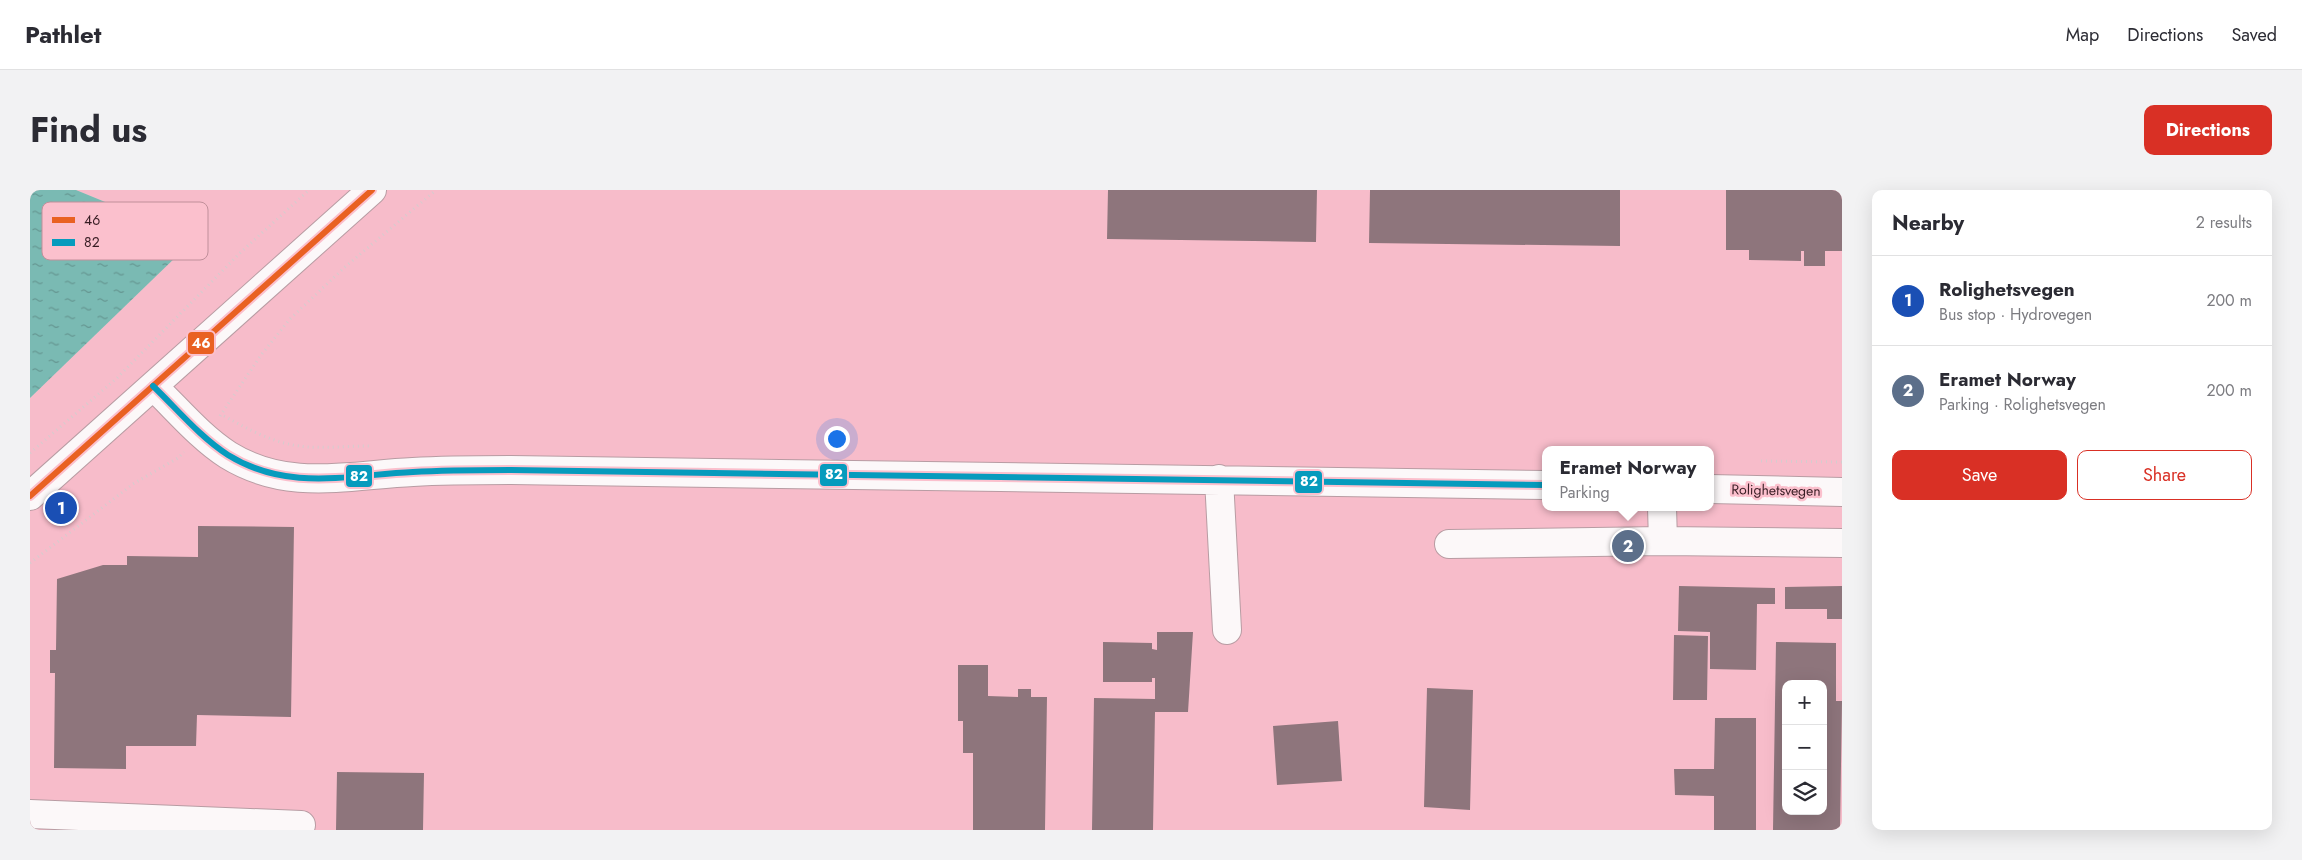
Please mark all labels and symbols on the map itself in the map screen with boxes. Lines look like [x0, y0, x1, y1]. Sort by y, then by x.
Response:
legend [42, 202, 208, 260]
text: 46 [84, 210, 100, 230]
text: 82 [84, 232, 100, 252]
line badge: 46 [187, 331, 215, 355]
text: 46 [191, 333, 211, 353]
your location [824, 426, 850, 452]
line badge: 82 [819, 463, 848, 487]
line badge: 82 [345, 464, 373, 488]
text: 82 [825, 464, 843, 484]
text: 82 [350, 466, 368, 486]
line badge: 82 [1294, 470, 1323, 494]
text: 82 [1300, 471, 1318, 491]
street label: Rolighetsvegen [1731, 479, 1821, 501]
pin: 1 [45, 489, 77, 527]
pin: 2 [1612, 527, 1644, 565]

